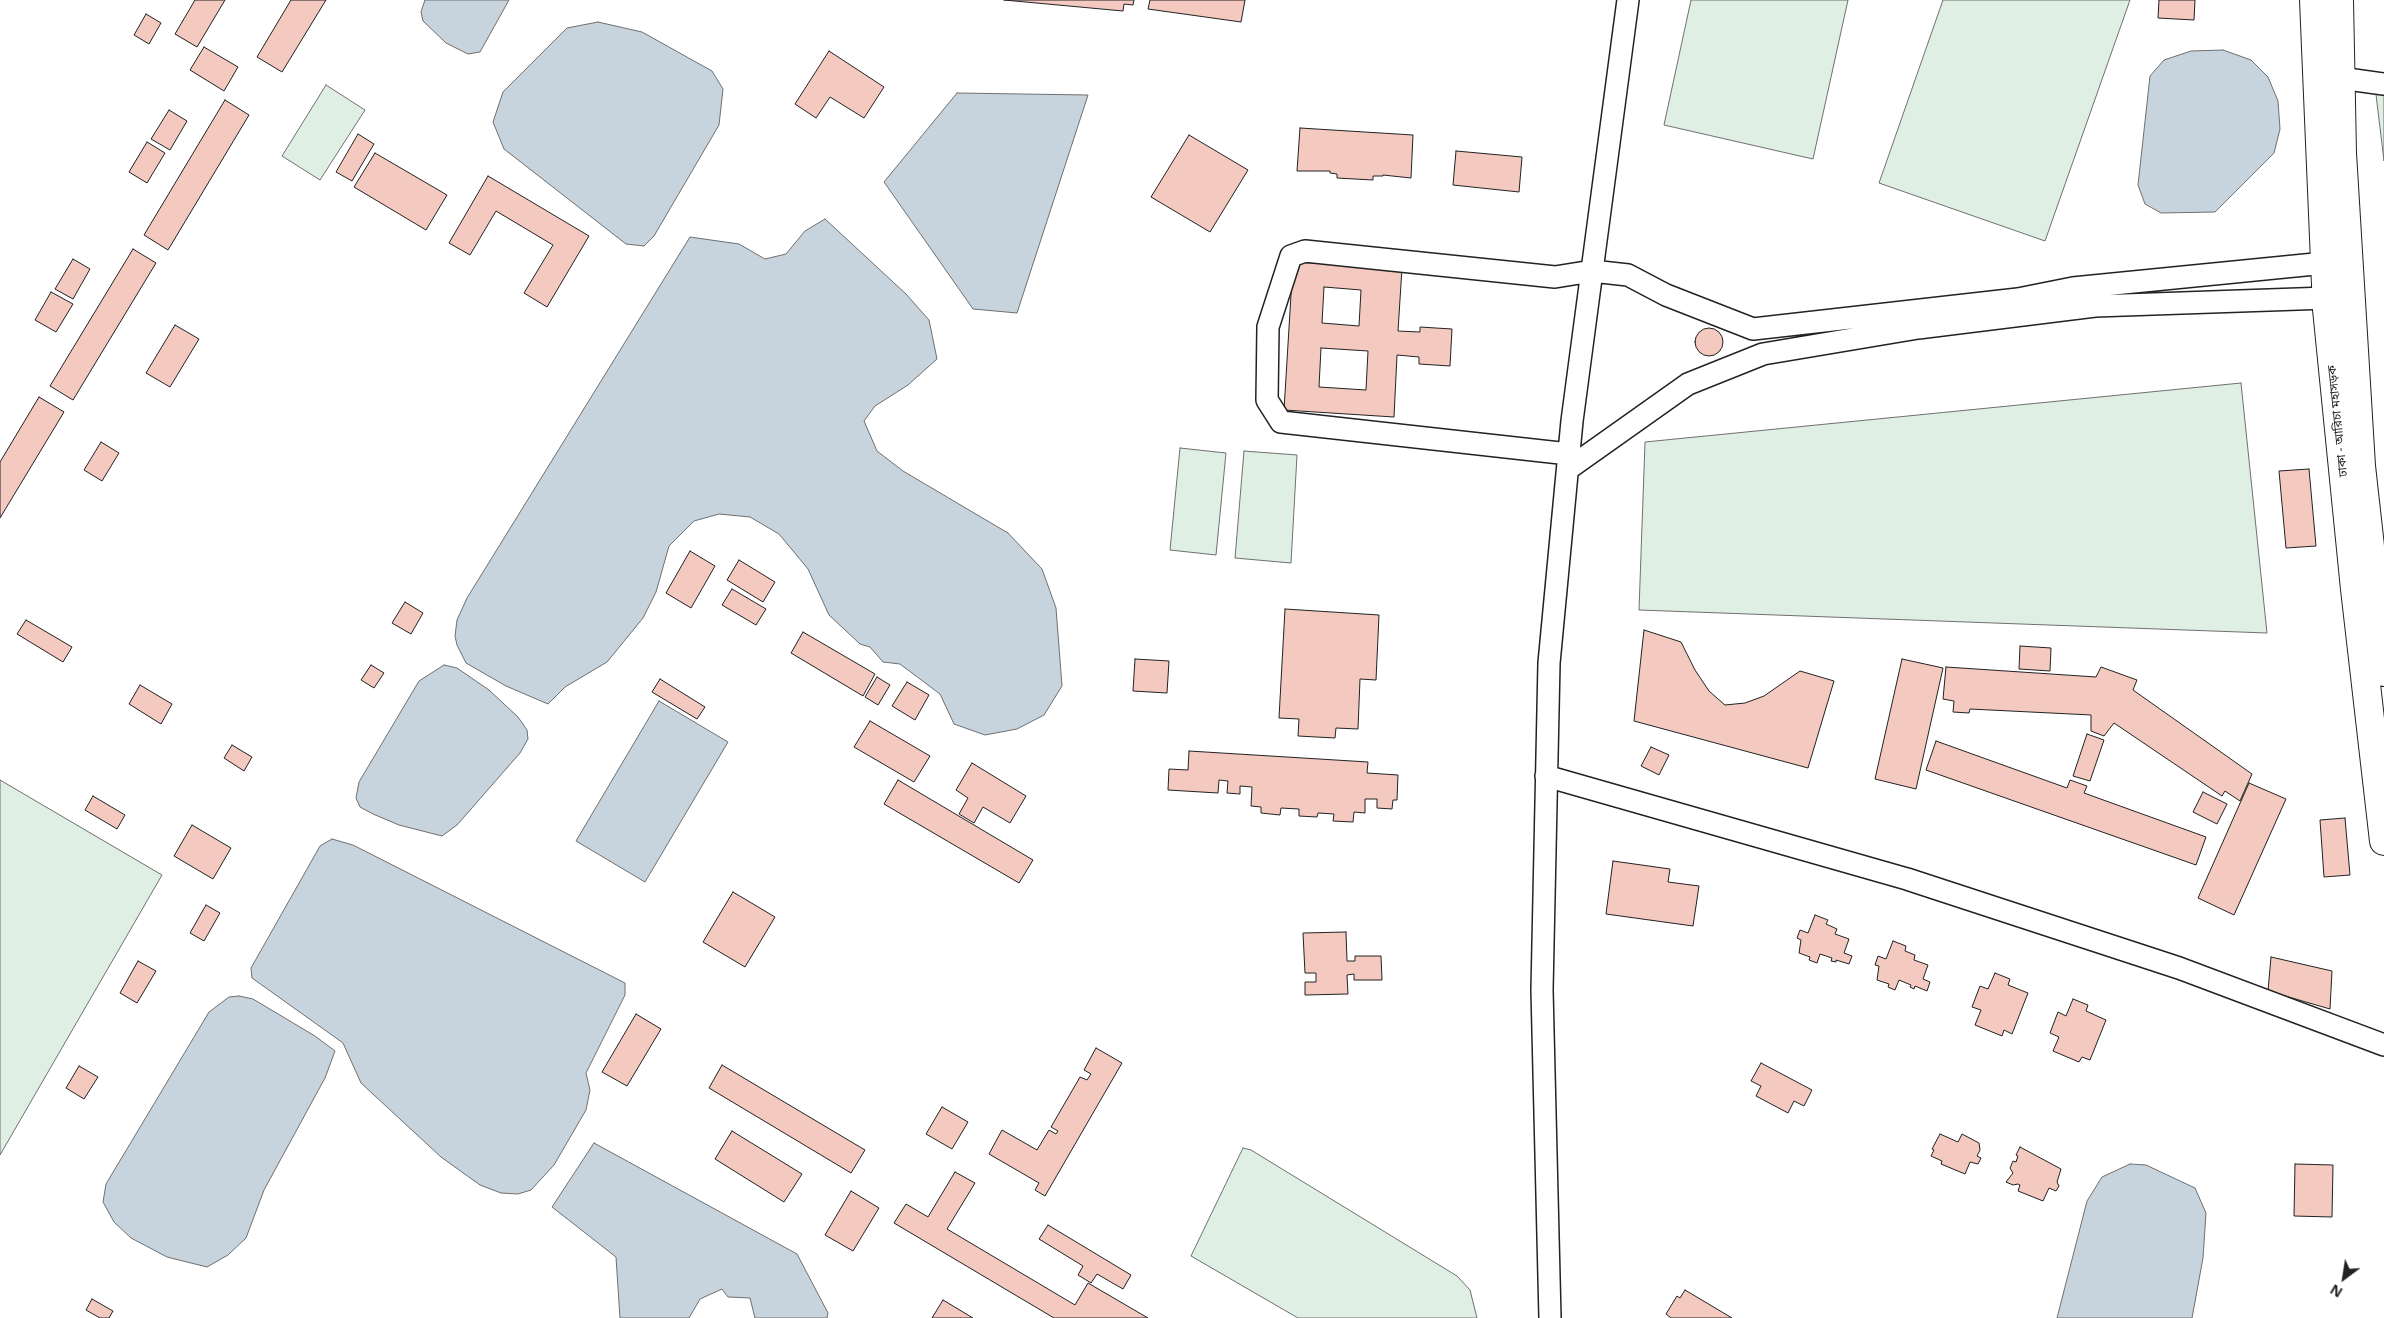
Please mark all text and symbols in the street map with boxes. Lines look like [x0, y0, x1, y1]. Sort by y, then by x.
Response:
street label: ঢাকা - আরিচা মহাসড়ক [2325, 364, 2351, 478]
north arrow [2319, 1253, 2369, 1303]
text: N [2326, 1280, 2346, 1302]

